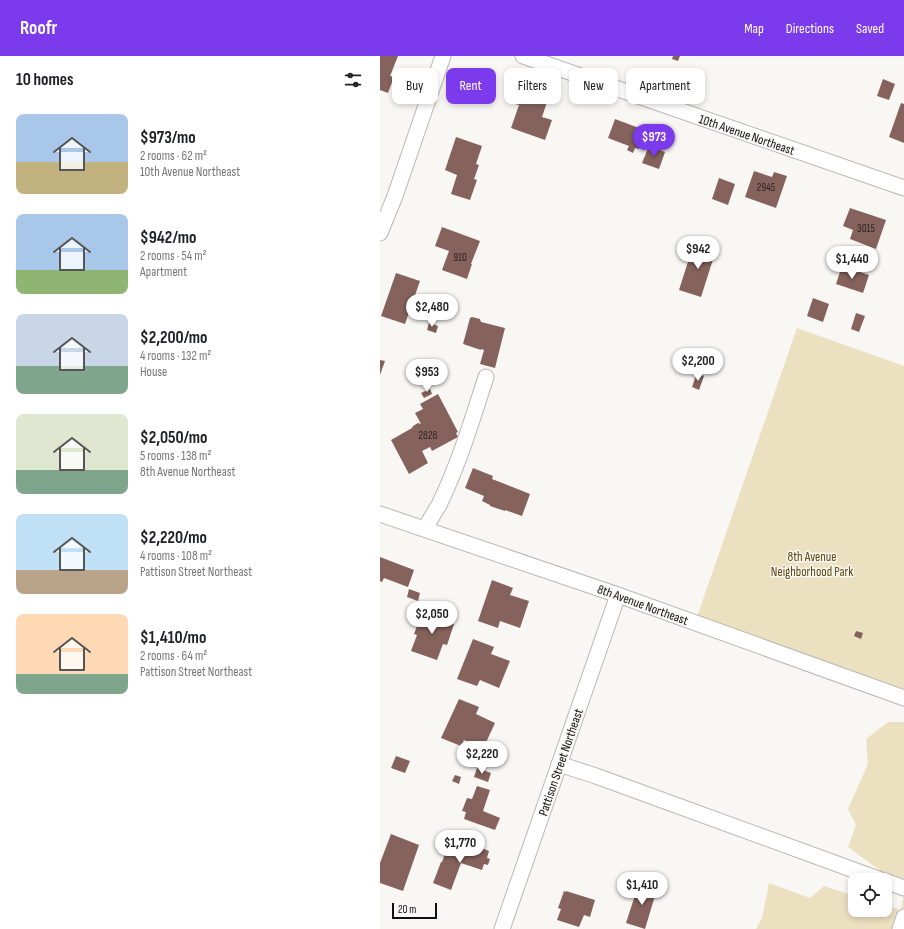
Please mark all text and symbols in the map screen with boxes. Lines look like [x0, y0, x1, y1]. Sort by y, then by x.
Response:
text: Roofr [20, 17, 57, 40]
text: Map [744, 20, 764, 37]
text: Directions [786, 20, 834, 37]
text: Saved [856, 20, 884, 37]
chip: Buy [392, 68, 438, 104]
chip: Rent [446, 68, 496, 104]
chip: Filters [504, 68, 561, 104]
chip: New [569, 68, 618, 104]
chip: Apartment [626, 68, 705, 104]
icon: filters [342, 69, 364, 91]
text: 10 homes [16, 70, 73, 90]
street label: 10th Avenue Northeast [697, 111, 797, 159]
pin: $973 [630, 124, 678, 158]
text: $973/mo [140, 128, 196, 148]
text: $973 [642, 129, 666, 145]
icon: home [48, 130, 96, 178]
text: 2 rooms · 62 m² [140, 148, 207, 164]
text: 10th Avenue Northeast [140, 164, 240, 180]
house number: 2945 [757, 181, 775, 194]
house number: 3015 [857, 222, 875, 235]
text: $942/mo [140, 228, 196, 248]
icon: home [48, 230, 96, 278]
pin: $942 [674, 236, 722, 270]
text: $942 [686, 241, 710, 257]
pin: $1,440 [819, 246, 885, 280]
text: 2 rooms · 54 m² [140, 248, 207, 264]
house number: 910 [453, 251, 467, 264]
text: $1,440 [835, 251, 869, 267]
text: Apartment [140, 264, 187, 280]
pin: $2,480 [399, 294, 465, 328]
text: $2,480 [415, 299, 449, 315]
text: $2,200/mo [140, 328, 208, 348]
icon: home [48, 330, 96, 378]
text: 4 rooms · 132 m² [140, 348, 211, 364]
pin: $2,200 [665, 348, 731, 382]
text: $2,200 [681, 353, 715, 369]
pin: $953 [403, 359, 451, 393]
text: House [140, 364, 167, 380]
text: $953 [415, 364, 439, 380]
text: $2,050/mo [140, 428, 207, 448]
house number: 2828 [419, 429, 438, 442]
icon: home [48, 430, 96, 478]
text: 5 rooms · 138 m² [140, 448, 211, 464]
text: 8th Avenue Northeast [140, 464, 235, 480]
text: $2,220/mo [140, 528, 207, 548]
icon: home [48, 530, 96, 578]
text: 4 rooms · 108 m² [140, 548, 212, 564]
park label: 8th Avenue Neighborhood Park [771, 549, 853, 580]
text: Pattison Street Northeast [140, 564, 252, 580]
street label: 8th Avenue Northeast [595, 581, 690, 629]
pin: $2,050 [399, 601, 465, 635]
text: $2,050 [415, 606, 449, 622]
text: $1,410/mo [140, 628, 206, 648]
icon: home [48, 630, 96, 678]
text: 2 rooms · 64 m² [140, 648, 207, 664]
text: Pattison Street Northeast [140, 664, 252, 680]
street label: Pattison Street Northeast [535, 707, 587, 818]
pin: $2,220 [449, 741, 515, 775]
text: $2,220 [466, 746, 498, 762]
pin: $1,770 [427, 830, 493, 864]
text: $1,770 [444, 835, 476, 851]
pin: $1,410 [609, 872, 675, 906]
map controls [848, 873, 892, 917]
button: locate [848, 873, 892, 917]
text: $1,410 [626, 877, 658, 893]
scale bar [392, 901, 437, 920]
text: 20 m [398, 903, 416, 916]

